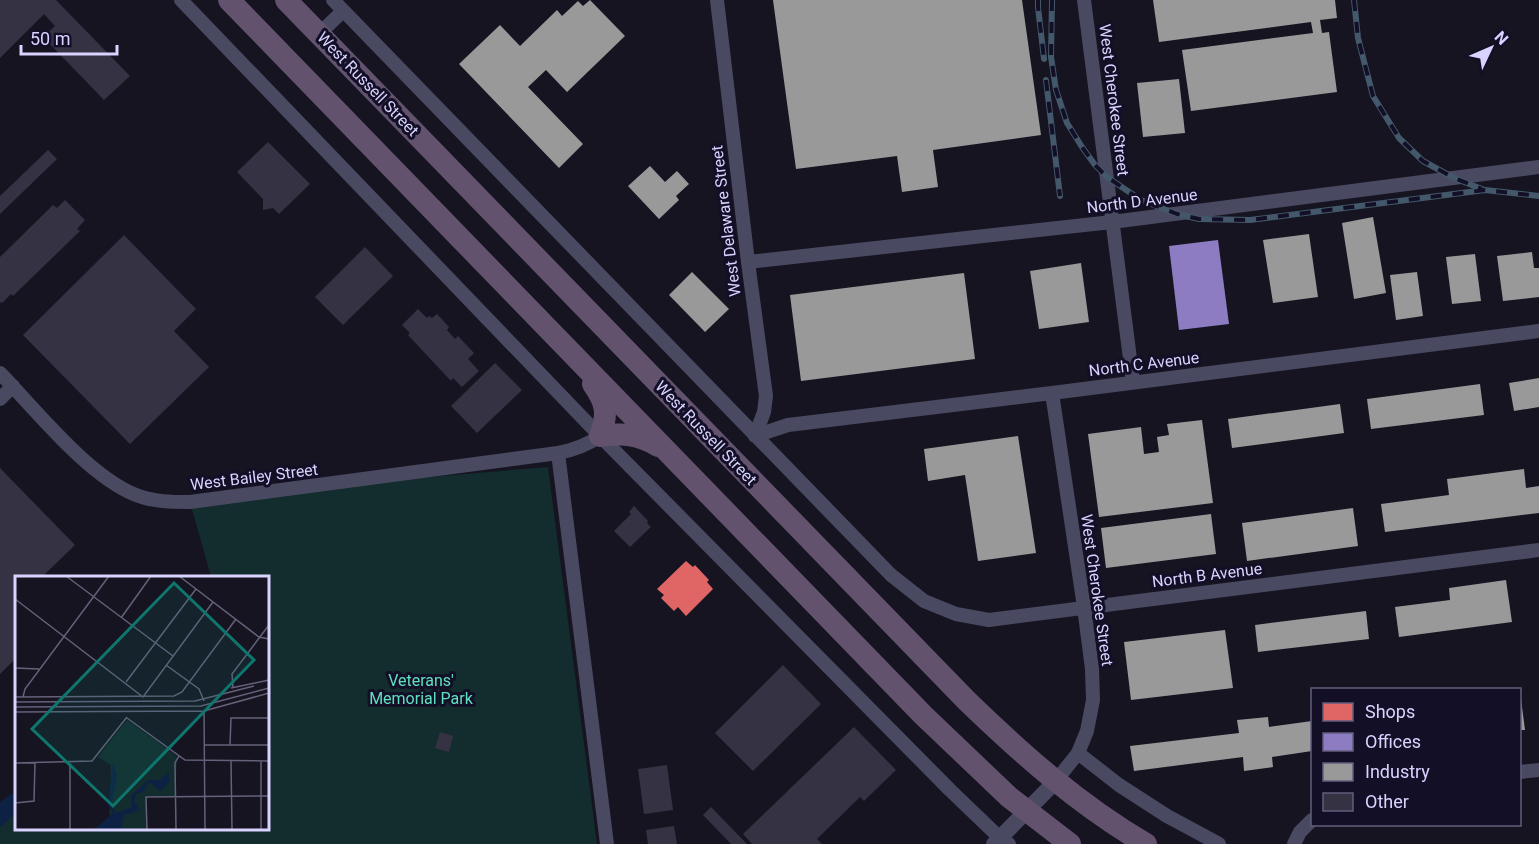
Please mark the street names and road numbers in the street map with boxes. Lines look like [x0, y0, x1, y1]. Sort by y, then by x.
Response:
street label: West Cherokee Street [1095, 23, 1133, 177]
street label: West Russell Street [313, 28, 423, 140]
street label: West Delaware Street [707, 144, 745, 298]
street label: North D Avenue [1086, 185, 1198, 217]
street label: North C Avenue [1088, 348, 1200, 380]
street label: West Russell Street [651, 377, 761, 489]
street label: West Bailey Street [189, 460, 319, 494]
street label: West Cherokee Street [1077, 513, 1117, 667]
street label: North B Avenue [1151, 559, 1263, 591]

